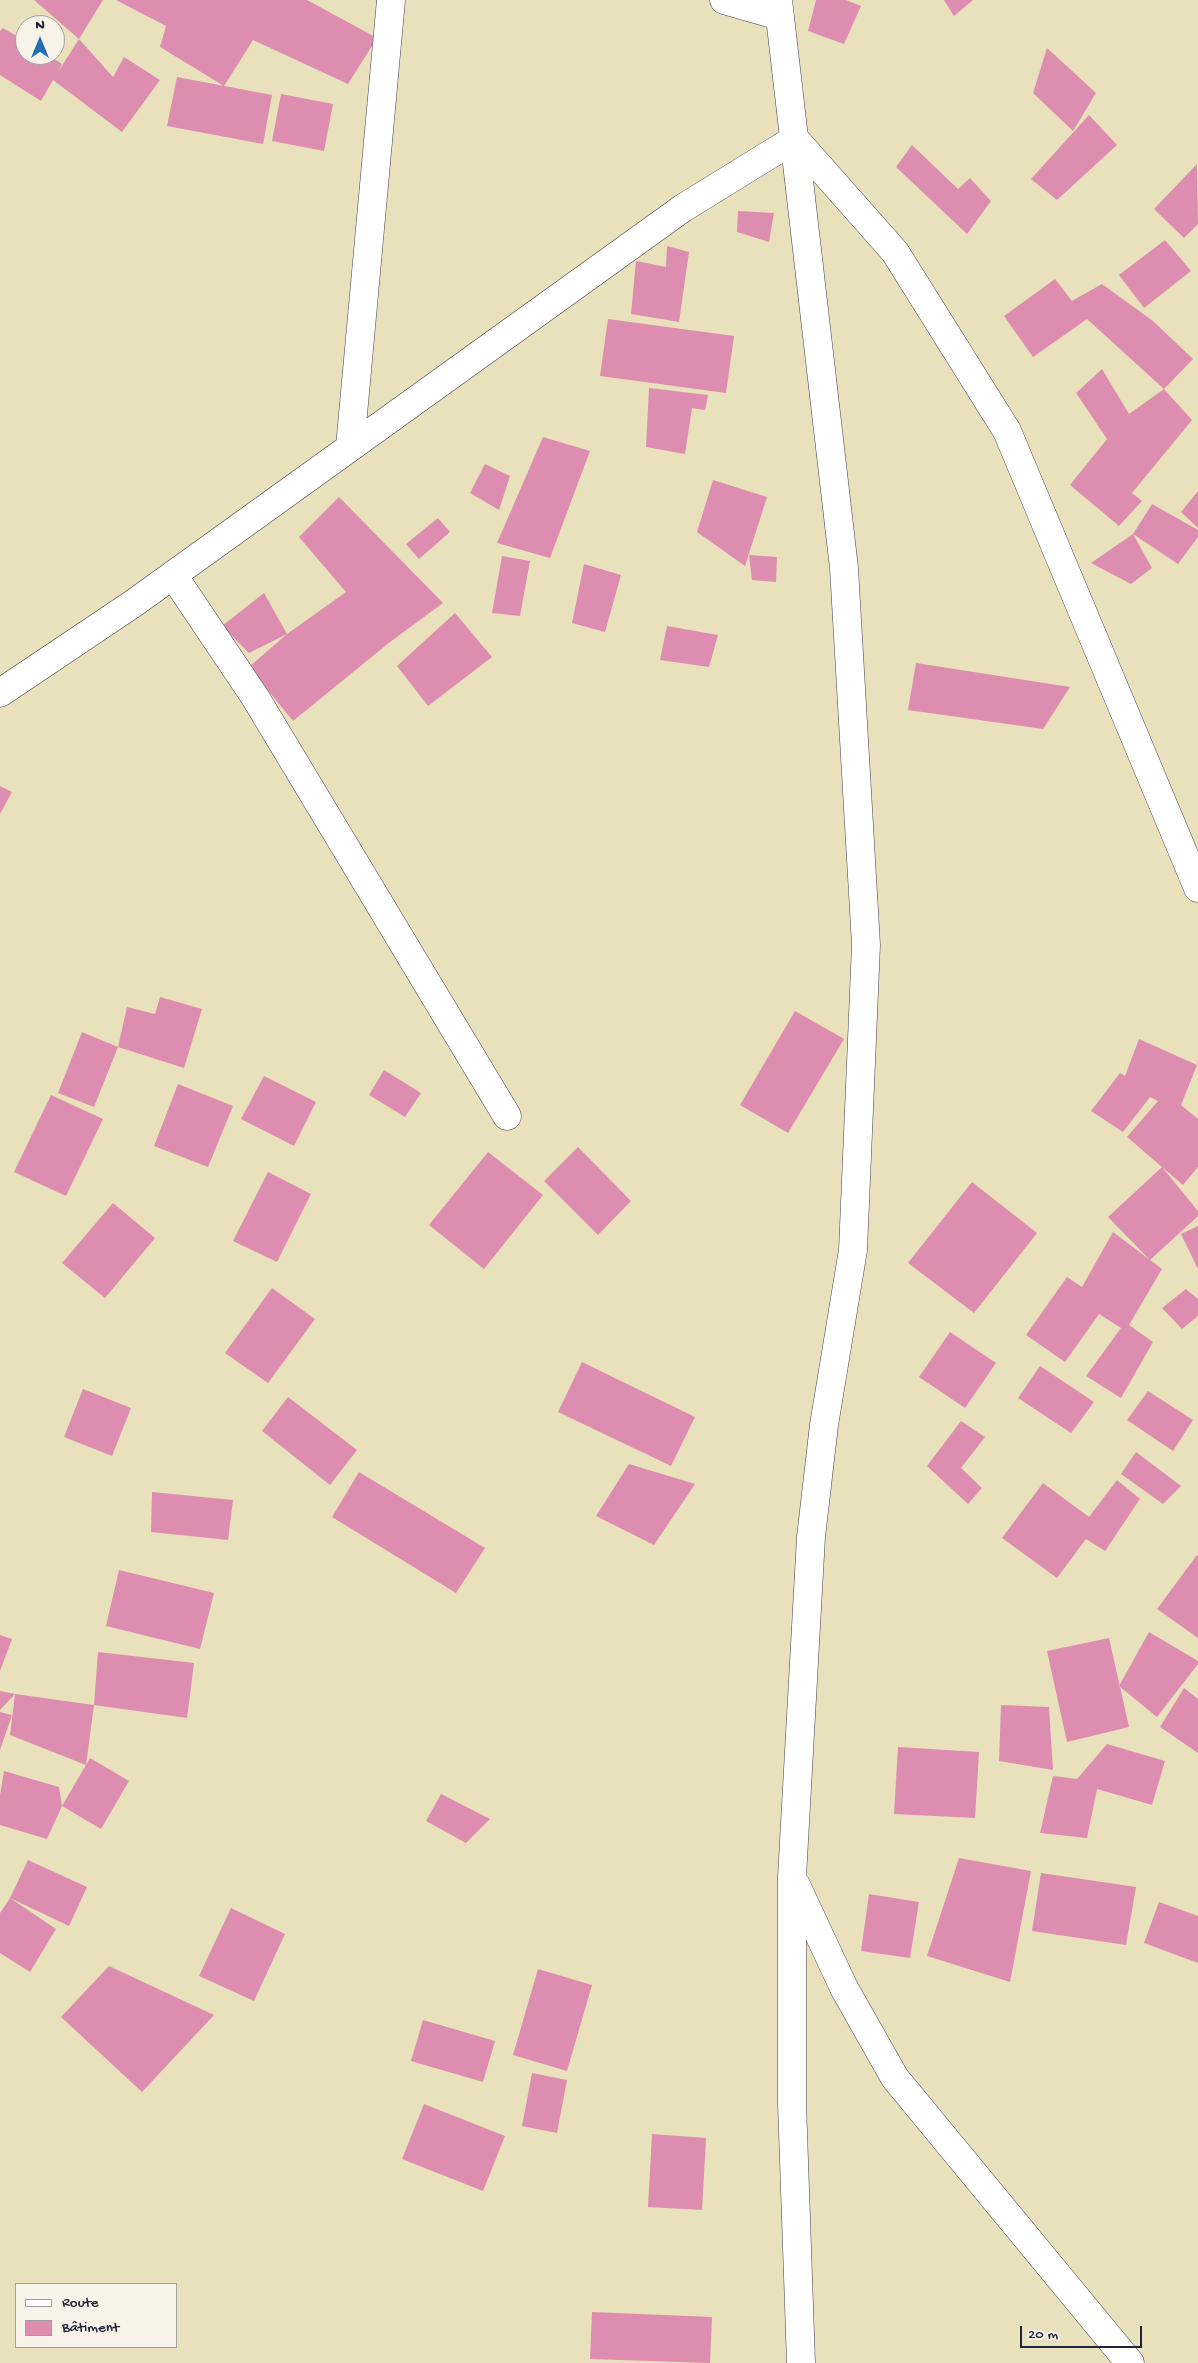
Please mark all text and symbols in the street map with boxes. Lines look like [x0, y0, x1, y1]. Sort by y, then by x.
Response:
north arrow [15, 15, 65, 65]
text: N [35, 17, 45, 34]
legend [15, 2283, 178, 2348]
text: Route [62, 2294, 99, 2312]
scale bar [1023, 2316, 1146, 2348]
text: Bâtiment [62, 2319, 119, 2337]
text: 20 m [1028, 2326, 1058, 2344]

